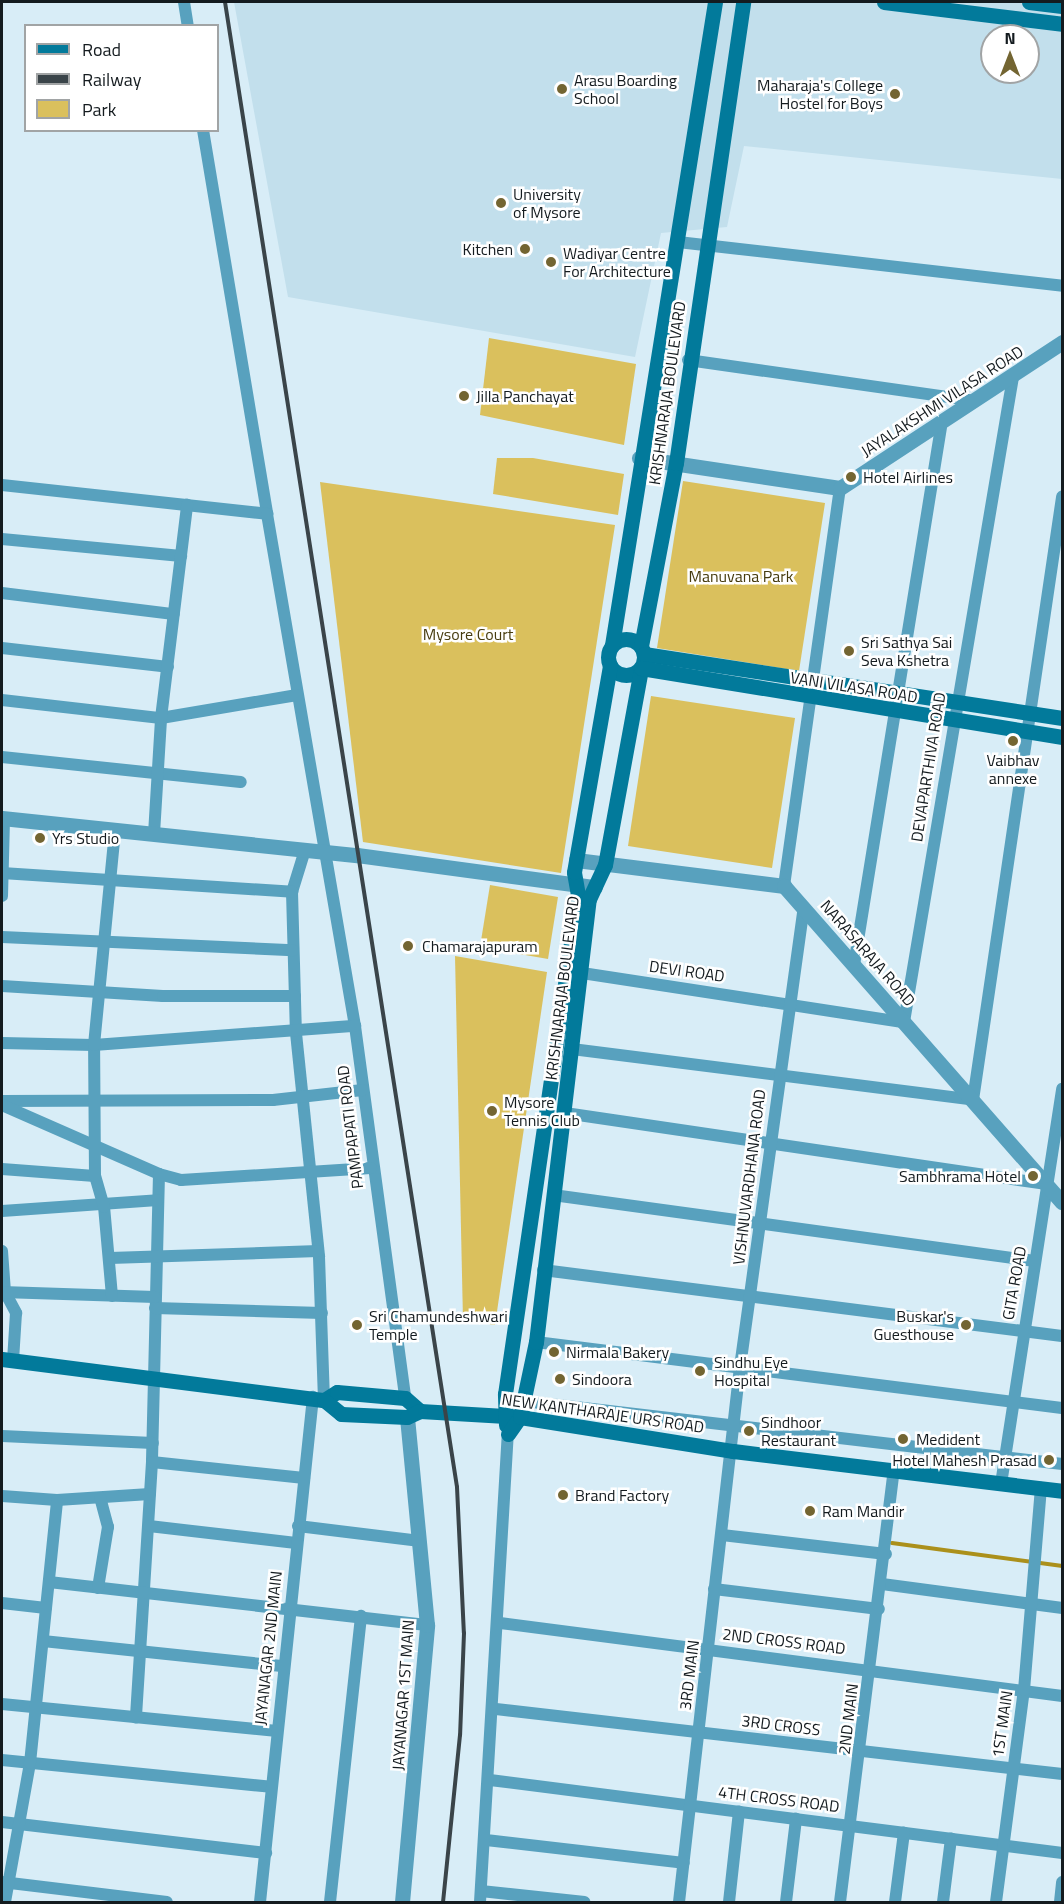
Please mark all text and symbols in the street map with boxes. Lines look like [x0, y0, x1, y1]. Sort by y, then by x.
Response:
legend [24, 24, 219, 132]
north arrow [980, 24, 1040, 84]
text: N [1004, 26, 1016, 50]
text: Road [82, 36, 121, 63]
text: Railway [82, 66, 141, 93]
place label: Arasu Boarding School [574, 70, 677, 108]
place label: Maharaja's College Hostel for Boys [757, 75, 883, 113]
marker: Arasu Boarding School [555, 82, 569, 96]
marker: Maharaja's College Hostel for Boys [888, 87, 902, 101]
text: Park [82, 96, 116, 123]
place label: University of Mysore [513, 184, 581, 222]
marker: University of Mysore [494, 196, 508, 210]
place label: Kitchen [463, 239, 513, 259]
marker: Kitchen [518, 242, 532, 256]
place label: Wadiyar Centre For Architecture [563, 243, 671, 281]
marker: Wadiyar Centre For Architecture [544, 255, 558, 269]
street label: KRISHNARAJA BOULEVARD [645, 300, 689, 486]
street label: JAYALAKSHMI VILASA ROAD [857, 341, 1027, 461]
place label: Jilla Panchayat [476, 386, 574, 406]
marker: Jilla Panchayat [457, 389, 471, 403]
place label: Hotel Airlines [863, 467, 953, 487]
marker: Hotel Airlines [844, 470, 858, 484]
park label: Manuvana Park [689, 566, 793, 586]
park label: Mysore Court [423, 624, 513, 644]
place label: Sri Sathya Sai Seva Kshetra [861, 632, 952, 670]
marker: Sri Sathya Sai Seva Kshetra [842, 644, 856, 658]
street label: VANI VILASA ROAD [789, 667, 919, 707]
street label: DEVAPARTHIVA ROAD [907, 691, 949, 843]
marker: Vaibhav annexe [1006, 734, 1020, 748]
place label: Vaibhav annexe [986, 750, 1040, 788]
place label: Yrs Studio [52, 828, 119, 848]
marker: Yrs Studio [33, 831, 47, 845]
street label: KRISHNARAJA BOULEVARD [541, 895, 583, 1081]
street label: NARASARAJA ROAD [817, 896, 919, 1010]
place label: Chamarajapuram [422, 936, 538, 956]
marker: Chamarajapuram [399, 937, 417, 955]
street label: DEVI ROAD [648, 956, 726, 986]
street label: PAMPAPATI ROAD [333, 1064, 367, 1190]
street label: VISHNUVARDHANA ROAD [729, 1088, 769, 1266]
place label: Mysore Tennis Club [504, 1092, 580, 1130]
marker: Mysore Tennis Club [485, 1104, 499, 1118]
place label: Sambhrama Hotel [899, 1166, 1021, 1186]
marker: Sambhrama Hotel [1026, 1169, 1040, 1183]
street label: GITA ROAD [998, 1245, 1030, 1321]
place label: Sri Chamundeshwari Temple [369, 1306, 508, 1344]
place label: Buskar's Guesthouse [873, 1306, 954, 1344]
marker: Sri Chamundeshwari Temple [350, 1318, 364, 1332]
marker: Buskar's Guesthouse [959, 1318, 973, 1332]
place label: Nirmala Bakery [566, 1342, 669, 1362]
marker: Nirmala Bakery [547, 1345, 561, 1359]
place label: Sindhu Eye Hospital [714, 1352, 788, 1390]
marker: Sindhu Eye Hospital [691, 1362, 709, 1380]
place label: Sindoora [572, 1369, 632, 1389]
marker: Sindoora [553, 1372, 567, 1386]
street label: NEW KANTHARAJE URS ROAD [501, 1389, 705, 1437]
place label: Sindhoor Restaurant [761, 1412, 836, 1450]
marker: Sindhoor Restaurant [742, 1424, 756, 1438]
place label: Medident [916, 1429, 980, 1449]
marker: Medident [894, 1430, 912, 1448]
place label: Hotel Mahesh Prasad [892, 1450, 1037, 1470]
marker: Hotel Mahesh Prasad [1042, 1453, 1056, 1467]
place label: Brand Factory [575, 1485, 669, 1505]
marker: Brand Factory [556, 1488, 570, 1502]
place label: Ram Mandir [822, 1501, 904, 1521]
marker: Ram Mandir [803, 1504, 817, 1518]
street label: JAYANAGAR 2ND MAIN [250, 1570, 286, 1726]
street label: JAYANAGAR 1ST MAIN [388, 1619, 418, 1771]
street label: 2ND CROSS ROAD [721, 1624, 847, 1658]
street label: 3RD MAIN [675, 1639, 703, 1711]
street label: 2ND MAIN [834, 1682, 862, 1756]
street label: 1ST MAIN [988, 1689, 1016, 1759]
street label: 3RD CROSS [741, 1711, 821, 1739]
street label: 4TH CROSS ROAD [717, 1782, 841, 1816]

